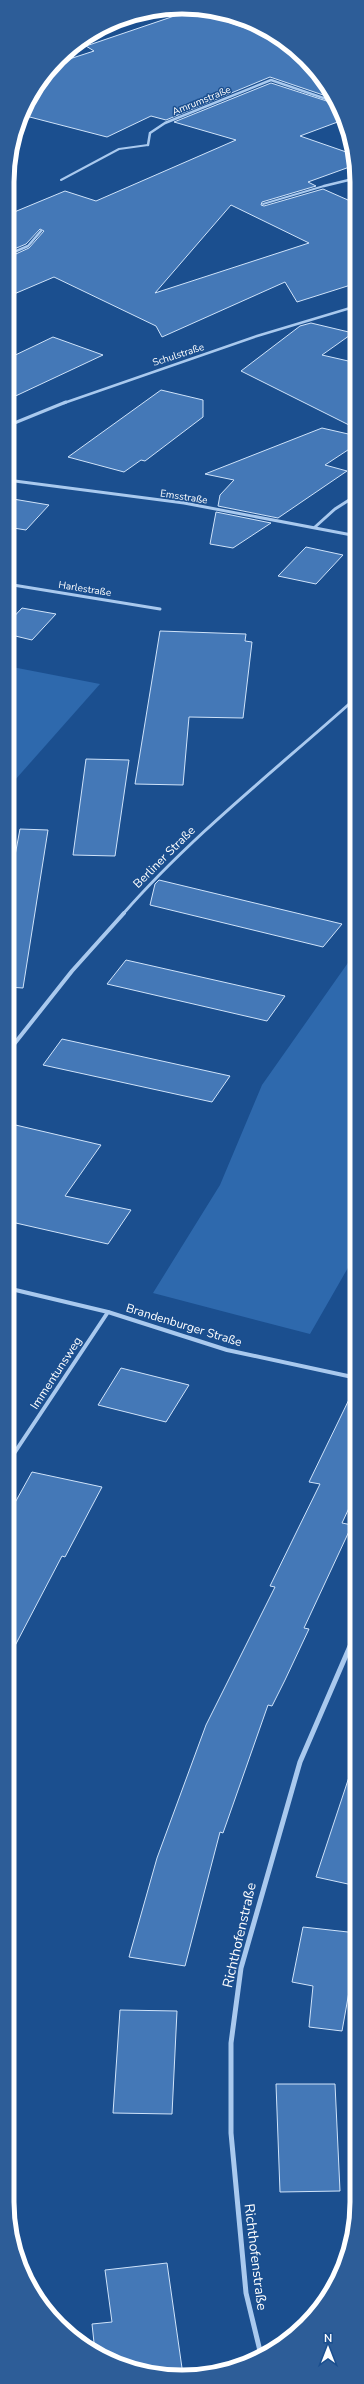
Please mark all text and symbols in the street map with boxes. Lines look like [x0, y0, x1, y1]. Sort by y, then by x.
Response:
street label: Amrumstraße [170, 83, 233, 119]
street label: Schulstraße [151, 340, 206, 370]
street label: Emsstraße [159, 486, 209, 508]
street label: Harlestraße [57, 578, 112, 600]
street label: Berliner Straße [129, 822, 199, 892]
street label: Brandenburger Straße [124, 1300, 244, 1350]
street label: Immentunsweg [27, 1334, 85, 1412]
street label: Richthofenstraße [218, 1881, 261, 1990]
street label: Richthofenstraße [240, 2203, 271, 2312]
north arrow [308, 2328, 348, 2368]
text: N [324, 2331, 332, 2346]

